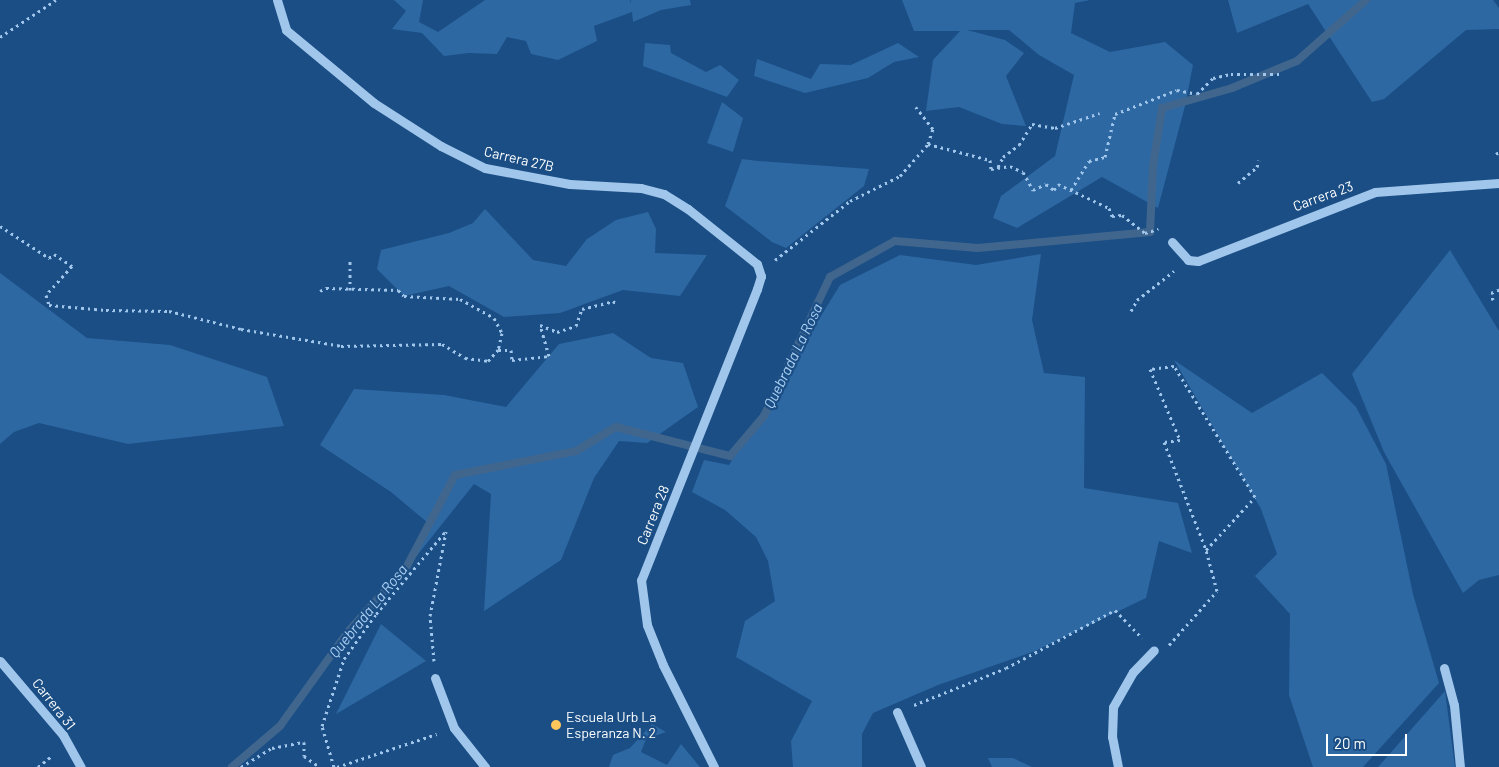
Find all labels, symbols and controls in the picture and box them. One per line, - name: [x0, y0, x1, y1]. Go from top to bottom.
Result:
- street label: Carrera 27B: [482, 143, 556, 175]
- street label: Carrera 23: [1291, 177, 1355, 215]
- water label: Quebrada La Rosa: [760, 301, 826, 411]
- street label: Carrera 28: [633, 483, 673, 547]
- water label: Quebrada La Rosa: [325, 561, 411, 661]
- street label: Carrera 31: [29, 675, 79, 733]
- place label: Escuela Urb La Esperanza N. 2: [566, 709, 656, 742]
- marker: Escuela Urb La Esperanza N. 2: [550, 719, 562, 731]
- scale bar: [1329, 724, 1410, 756]
- text: 20 m: [1334, 734, 1366, 752]

